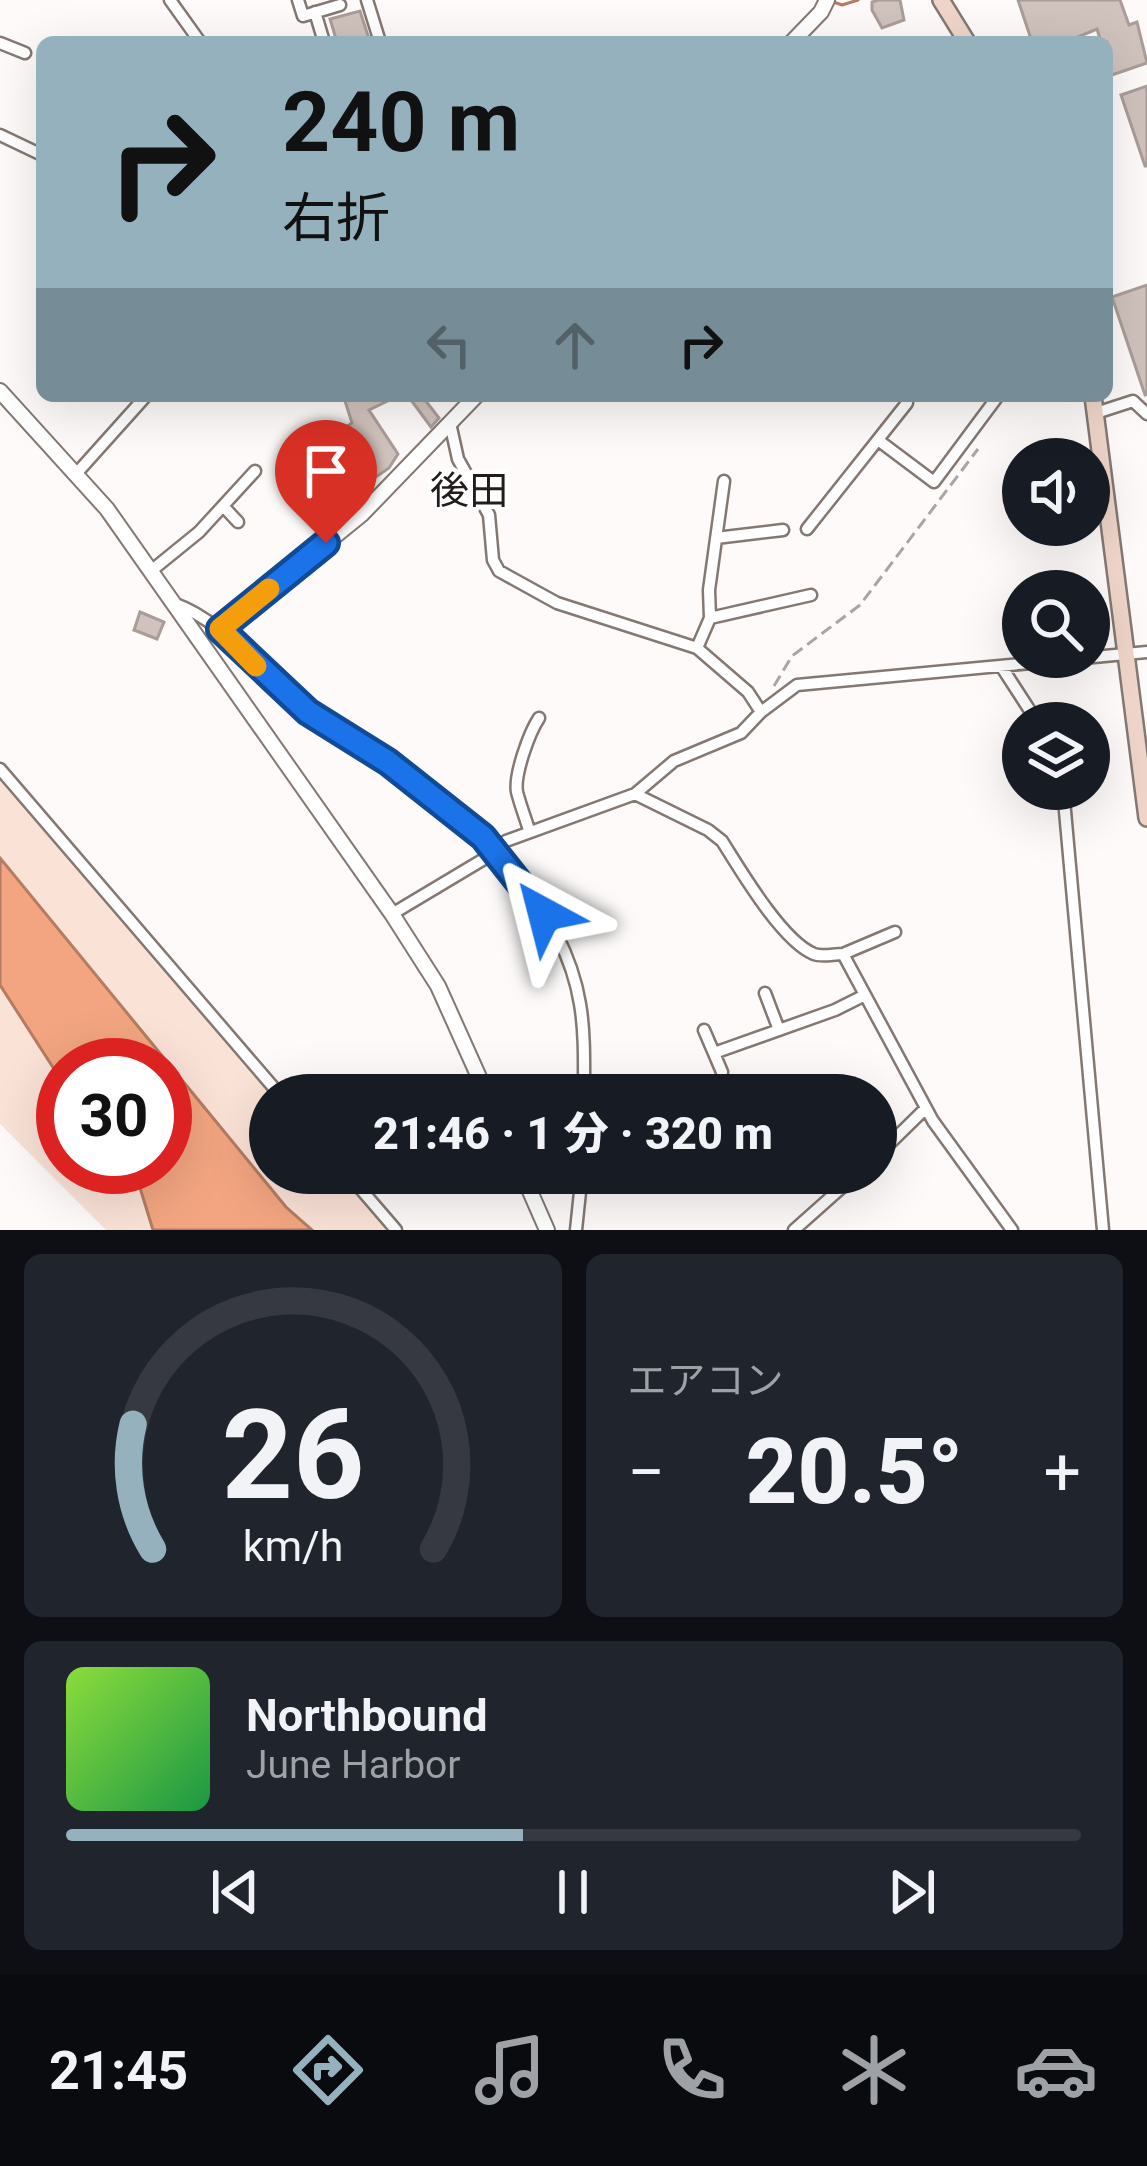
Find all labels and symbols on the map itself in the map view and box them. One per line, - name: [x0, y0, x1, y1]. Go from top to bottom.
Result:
- pin: [275, 420, 377, 543]
- district label: 後田: [430, 468, 508, 514]
- position arrow: [481, 851, 607, 977]
- speed limit sign: 30: [36, 1038, 192, 1194]

